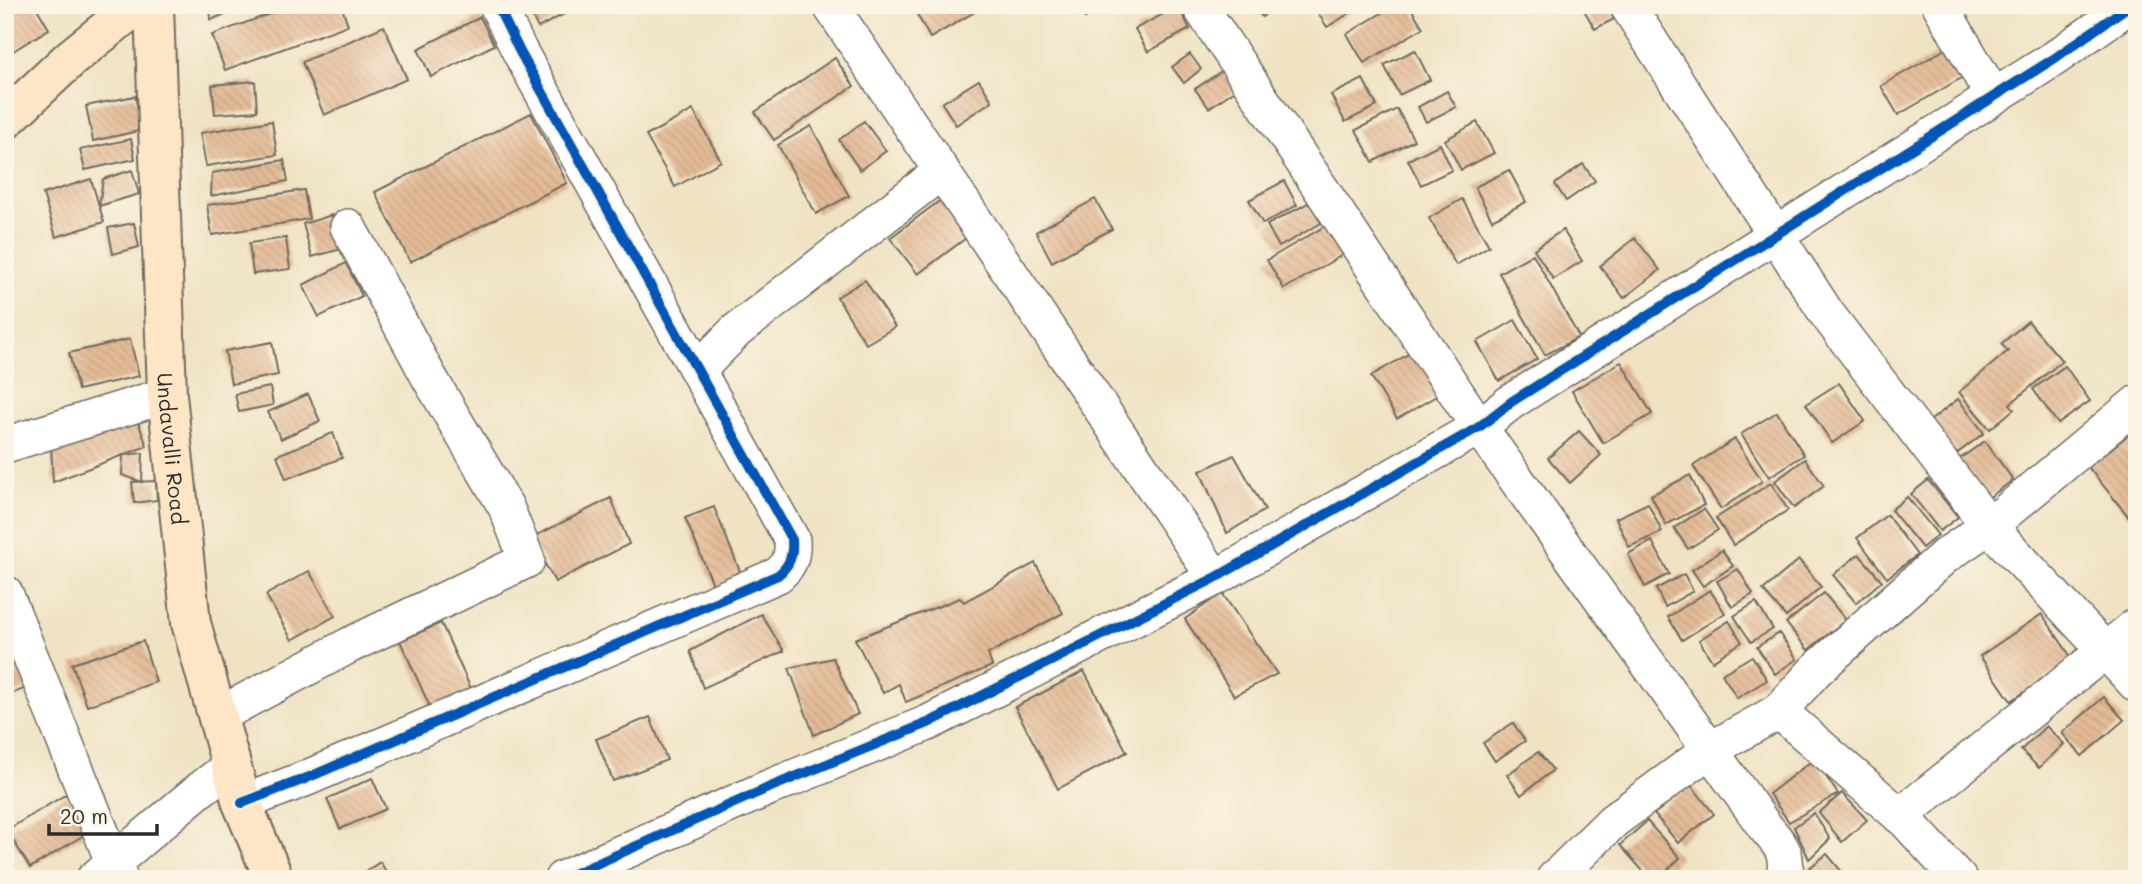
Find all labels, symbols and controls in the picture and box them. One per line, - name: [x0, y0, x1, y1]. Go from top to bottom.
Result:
- street label: Undavalli Road: [153, 372, 194, 526]
- scale bar: [49, 793, 158, 837]
- text: 20 m: [60, 802, 108, 829]

